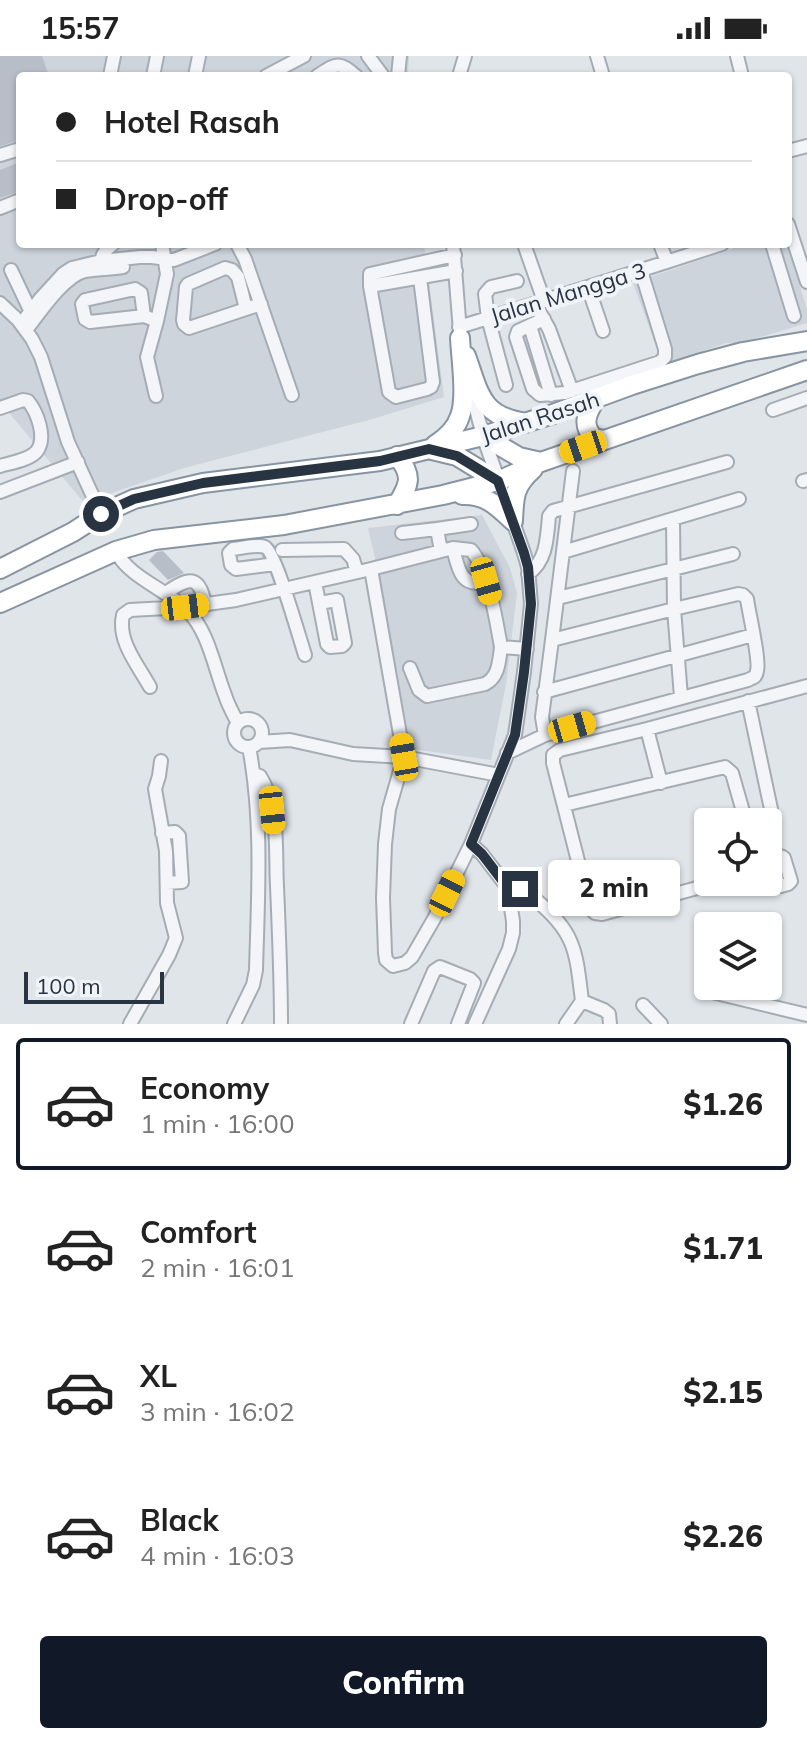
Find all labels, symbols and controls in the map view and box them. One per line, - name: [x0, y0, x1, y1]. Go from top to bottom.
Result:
- text: 15:57: [40, 9, 119, 47]
- text: Hotel Rasah: [104, 103, 280, 141]
- text: Drop-off: [104, 180, 228, 218]
- street label: Jalan Mangga 3: [487, 256, 649, 330]
- street label: Jalan Rasah: [477, 385, 603, 449]
- car: [556, 428, 610, 466]
- route start: [83, 496, 119, 532]
- car: [468, 555, 504, 607]
- car: [160, 592, 210, 622]
- car: [546, 709, 598, 745]
- car: [388, 731, 420, 783]
- car: [258, 785, 286, 835]
- map controls: [694, 808, 782, 1000]
- button: locate: [694, 808, 782, 896]
- callout: 2 min: [548, 861, 680, 917]
- car: [426, 866, 468, 920]
- route end: [502, 871, 538, 907]
- text: 2 min: [579, 871, 649, 904]
- button: layers: [694, 912, 782, 1000]
- scale bar: [24, 968, 164, 1004]
- text: 100 m: [36, 972, 101, 1000]
- icon: car: [44, 1068, 116, 1140]
- text: Economy: [140, 1069, 269, 1107]
- text: $1.26: [683, 1085, 763, 1123]
- text: 1 min · 16:00: [140, 1107, 295, 1140]
- icon: car: [44, 1212, 116, 1284]
- text: Comfort: [140, 1213, 257, 1251]
- text: $1.71: [683, 1229, 763, 1267]
- text: 2 min · 16:01: [140, 1251, 295, 1284]
- icon: car: [44, 1356, 116, 1428]
- text: XL: [140, 1357, 177, 1395]
- text: $2.15: [683, 1373, 763, 1411]
- text: 3 min · 16:02: [140, 1395, 295, 1428]
- icon: car: [44, 1500, 116, 1572]
- text: Black: [140, 1501, 219, 1539]
- text: $2.26: [683, 1517, 763, 1555]
- text: 4 min · 16:03: [140, 1539, 295, 1572]
- button: Confirm: [40, 1636, 767, 1728]

